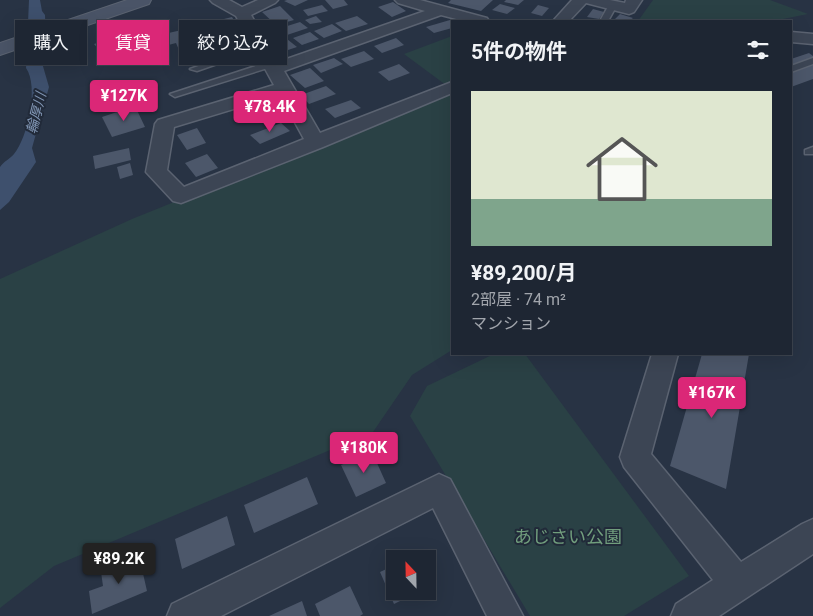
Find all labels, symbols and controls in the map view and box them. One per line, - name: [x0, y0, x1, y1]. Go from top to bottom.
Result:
- chip: 購入: [15, 20, 87, 65]
- chip: 賃貸: [97, 20, 169, 65]
- chip: 絞り込み: [179, 20, 287, 65]
- icon: filters: [744, 36, 772, 64]
- text: 5件の物件: [471, 40, 567, 64]
- pin: ¥127K: [89, 80, 159, 122]
- text: ¥127K: [101, 86, 147, 105]
- water label: 輪厚川: [23, 89, 49, 135]
- pin: ¥78.4K: [229, 90, 311, 133]
- text: ¥78.4K: [245, 97, 295, 116]
- icon: home: [577, 124, 667, 214]
- text: ¥89,200/月: [471, 261, 576, 285]
- text: 2部屋 · 74 m²: [471, 290, 566, 309]
- text: マンション: [471, 314, 551, 333]
- pin: ¥167K: [677, 376, 747, 419]
- text: ¥167K: [689, 383, 735, 402]
- pin: ¥180K: [329, 432, 399, 474]
- text: ¥180K: [341, 438, 387, 457]
- park label: あじさい公園: [514, 526, 622, 547]
- pin: ¥89.2K: [78, 542, 160, 585]
- text: ¥89.2K: [94, 549, 144, 568]
- north arrow: [386, 550, 436, 600]
- map controls: [386, 550, 436, 600]

